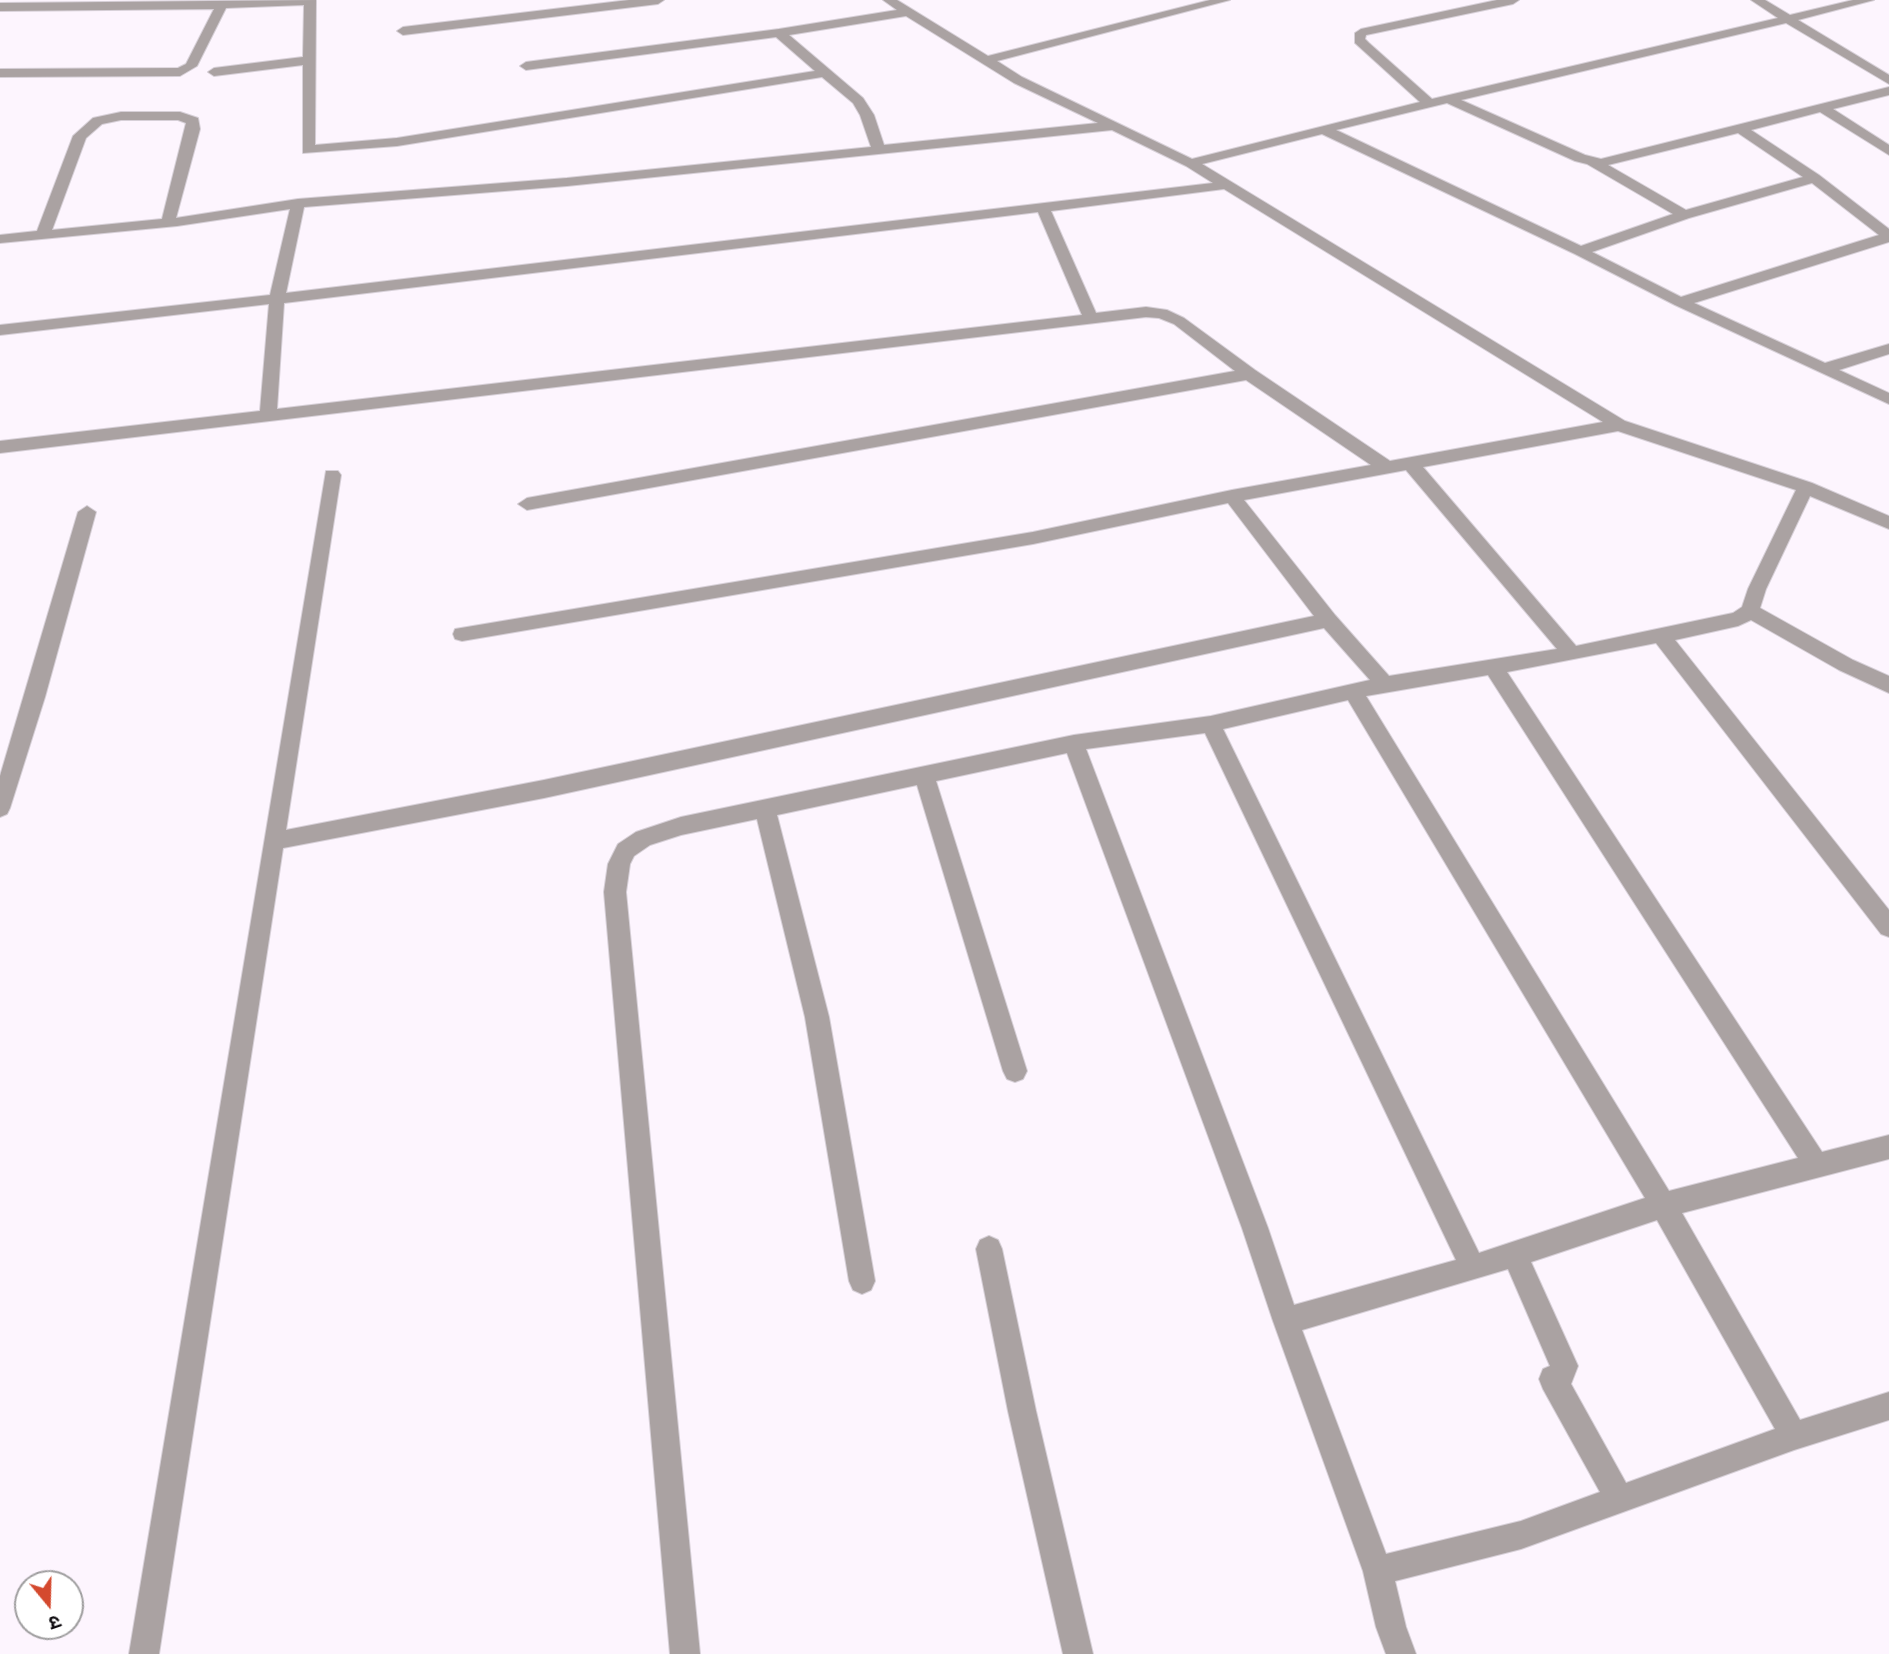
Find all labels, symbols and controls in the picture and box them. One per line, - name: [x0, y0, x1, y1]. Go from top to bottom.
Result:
- north arrow: [14, 1570, 84, 1640]
- text: उ: [46, 1610, 64, 1636]

